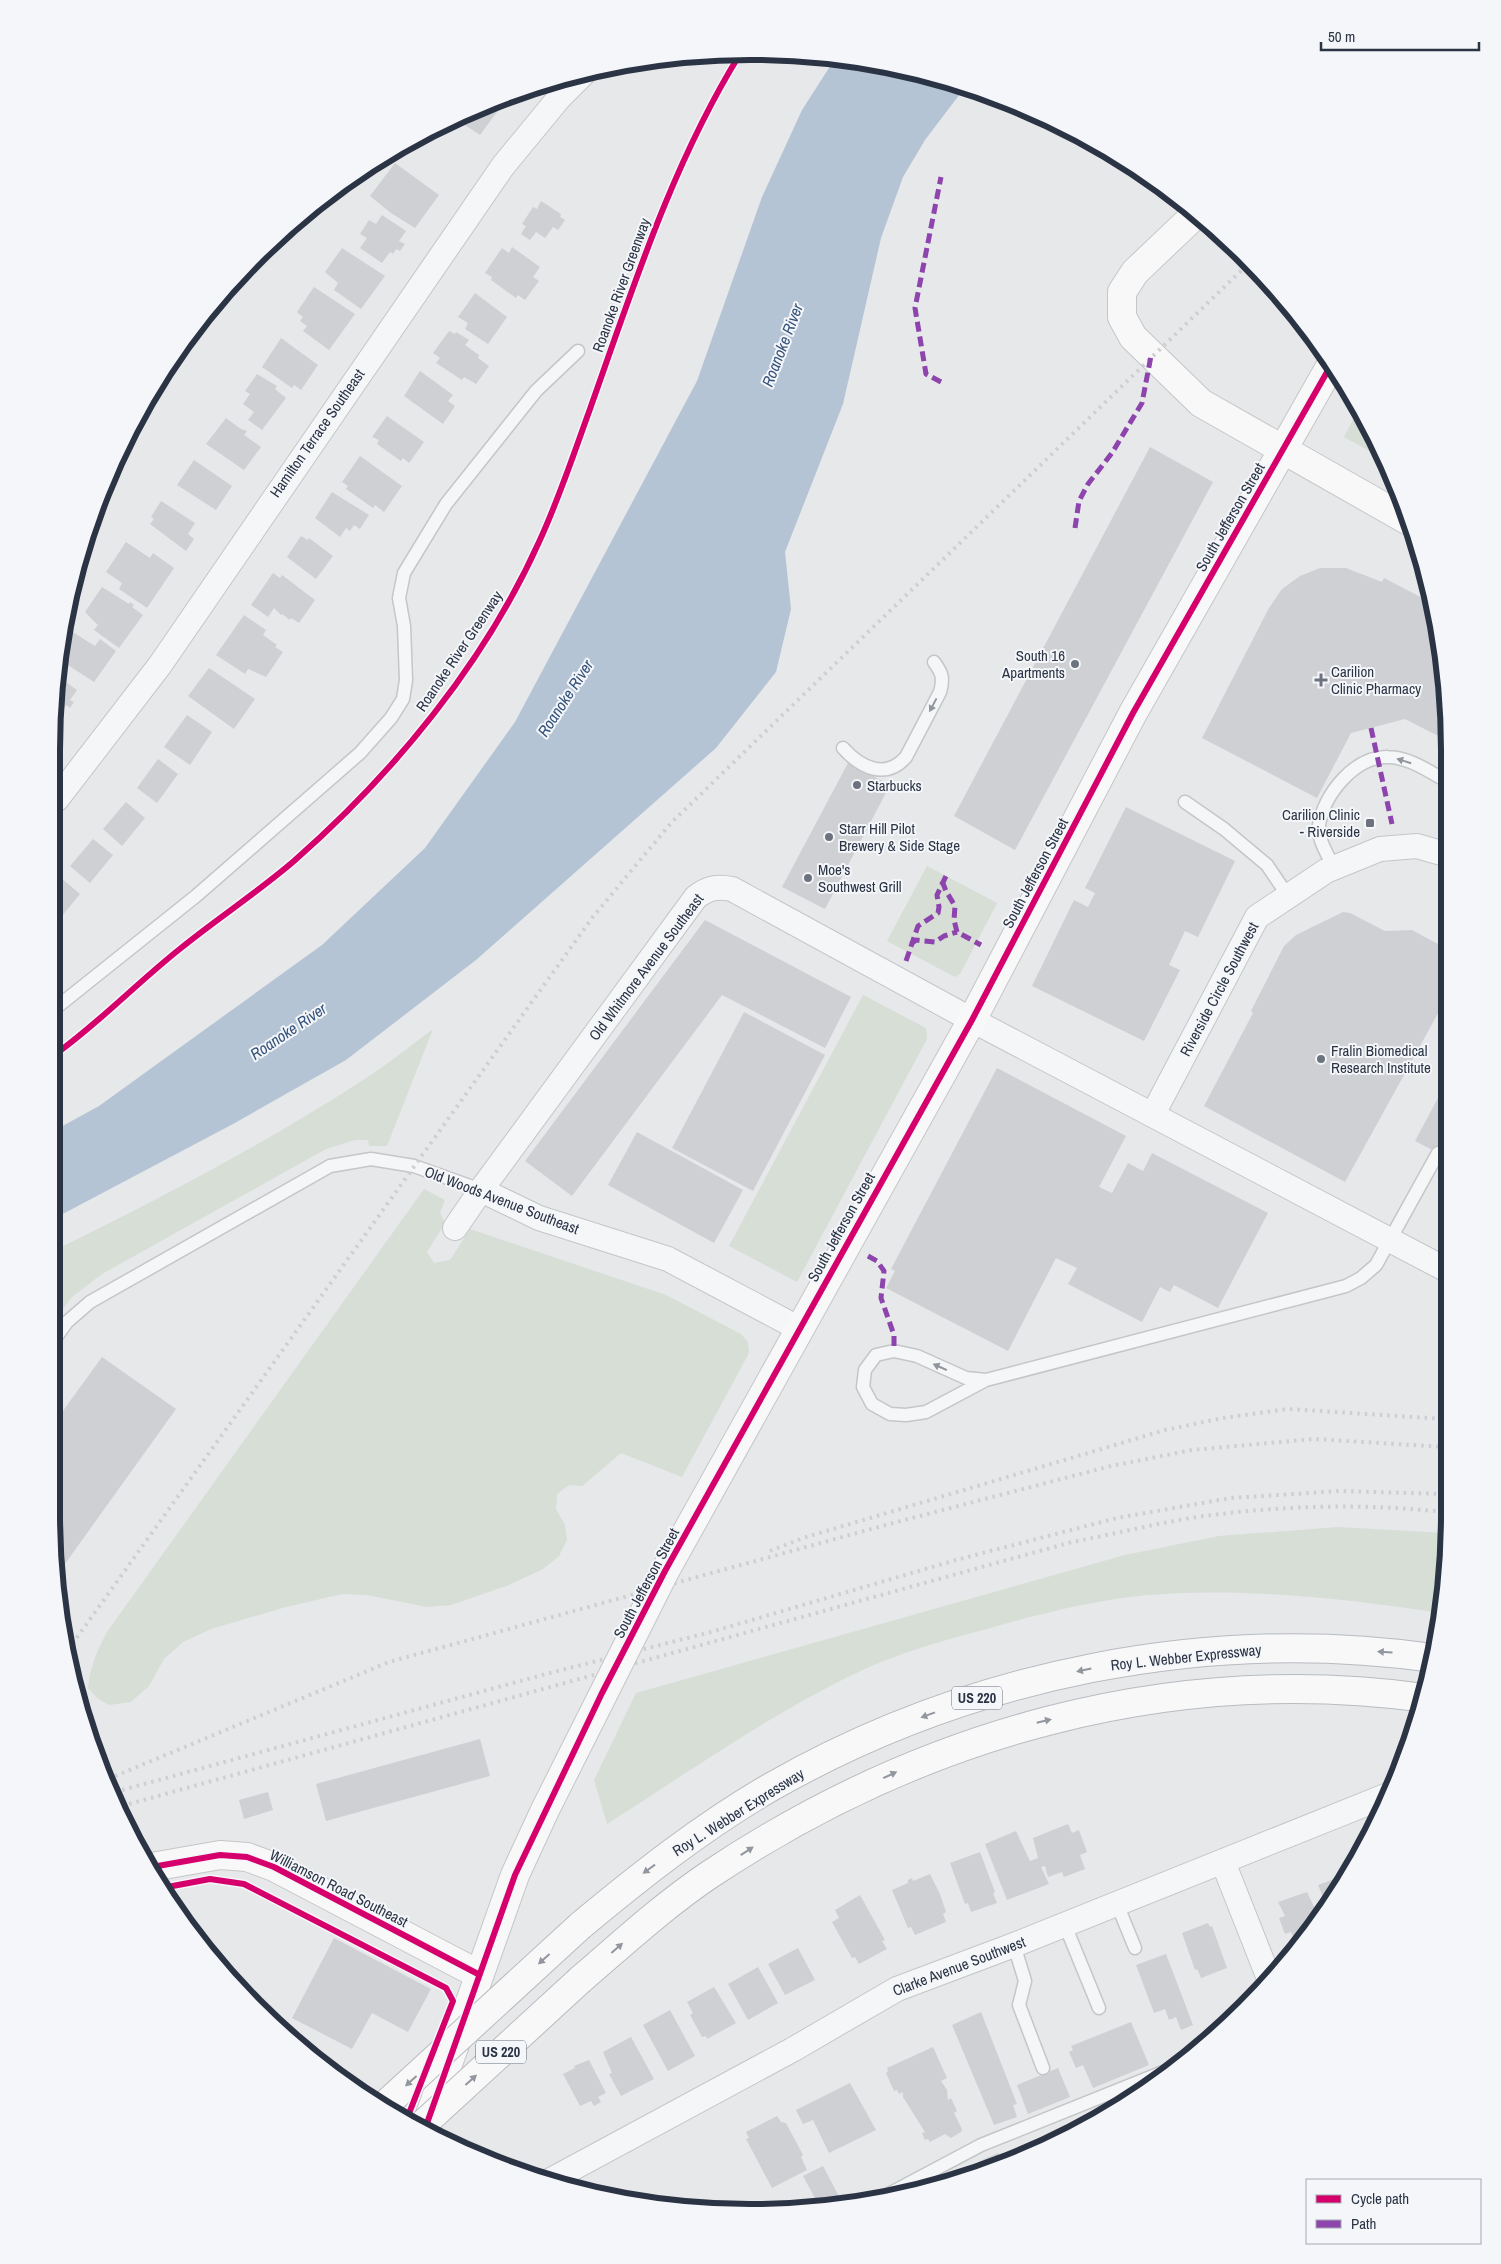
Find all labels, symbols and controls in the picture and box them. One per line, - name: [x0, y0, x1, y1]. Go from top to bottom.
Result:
- scale bar: [1321, 20, 1478, 52]
- text: 50 m: [1328, 26, 1355, 47]
- street label: Roanoke River Greenway: [587, 214, 655, 355]
- water label: Roanoke River: [756, 300, 808, 390]
- street label: Hamilton Terrace Southeast: [265, 364, 370, 501]
- street label: South Jefferson Street: [1190, 458, 1270, 575]
- street label: Roanoke River Greenway: [411, 586, 508, 716]
- place label: South 16 Apartments: [1001, 645, 1065, 683]
- water label: Roanoke River: [532, 655, 598, 741]
- marker: South 16 Apartments: [1069, 658, 1081, 670]
- place label: Carilion Clinic Pharmacy: [1331, 661, 1422, 699]
- marker: Carilion Clinic Pharmacy: [1315, 674, 1327, 686]
- one-way arrow: [929, 698, 937, 713]
- one-way arrow: [1396, 757, 1411, 765]
- place label: Starbucks: [867, 775, 922, 796]
- marker: Starbucks: [851, 779, 863, 791]
- place label: Carilion Clinic - Riverside: [1282, 804, 1360, 842]
- street label: South Jefferson Street: [997, 814, 1073, 932]
- marker: Carilion Clinic - Riverside: [1364, 817, 1376, 829]
- place label: Starr Hill Pilot Brewery & Side Stage: [839, 818, 960, 856]
- marker: Starr Hill Pilot Brewery & Side Stage: [823, 831, 835, 843]
- place label: Moe's Southwest Grill: [818, 859, 901, 897]
- marker: Moe's Southwest Grill: [802, 872, 814, 884]
- street label: Old Whitmore Avenue Southeast: [584, 889, 709, 1045]
- street label: Riverside Circle Southwest: [1175, 918, 1264, 1060]
- water label: Roanoke River: [246, 997, 331, 1065]
- place label: Fralin Biomedical Research Institute: [1331, 1040, 1431, 1078]
- marker: Fralin Biomedical Research Institute: [1315, 1053, 1327, 1065]
- street label: Old Woods Avenue Southeast: [422, 1161, 583, 1239]
- street label: South Jefferson Street: [802, 1168, 880, 1286]
- one-way arrow: [933, 1363, 947, 1371]
- street label: South Jefferson Street: [608, 1524, 684, 1642]
- street label: Roy L. Webber Expressway: [1110, 1639, 1263, 1675]
- one-way arrow: [1377, 1648, 1393, 1656]
- one-way arrow: [1076, 1666, 1092, 1674]
- road number: US 220: [952, 1686, 1002, 1710]
- one-way arrow: [920, 1711, 935, 1719]
- one-way arrow: [1036, 1717, 1051, 1725]
- street label: Roy L. Webber Expressway: [668, 1762, 809, 1861]
- one-way arrow: [883, 1770, 897, 1778]
- street label: Williamson Road Southeast: [266, 1844, 412, 1932]
- one-way arrow: [740, 1846, 754, 1856]
- one-way arrow: [643, 1864, 656, 1874]
- street label: Clarke Avenue Southwest: [890, 1931, 1029, 2001]
- one-way arrow: [611, 1943, 624, 1954]
- one-way arrow: [538, 1953, 550, 1965]
- road number: US 220: [476, 2040, 526, 2064]
- one-way arrow: [465, 2074, 477, 2086]
- one-way arrow: [405, 2075, 417, 2087]
- legend: [1306, 2179, 1481, 2244]
- text: Cycle path: [1351, 2188, 1409, 2209]
- text: Path: [1351, 2213, 1376, 2234]

